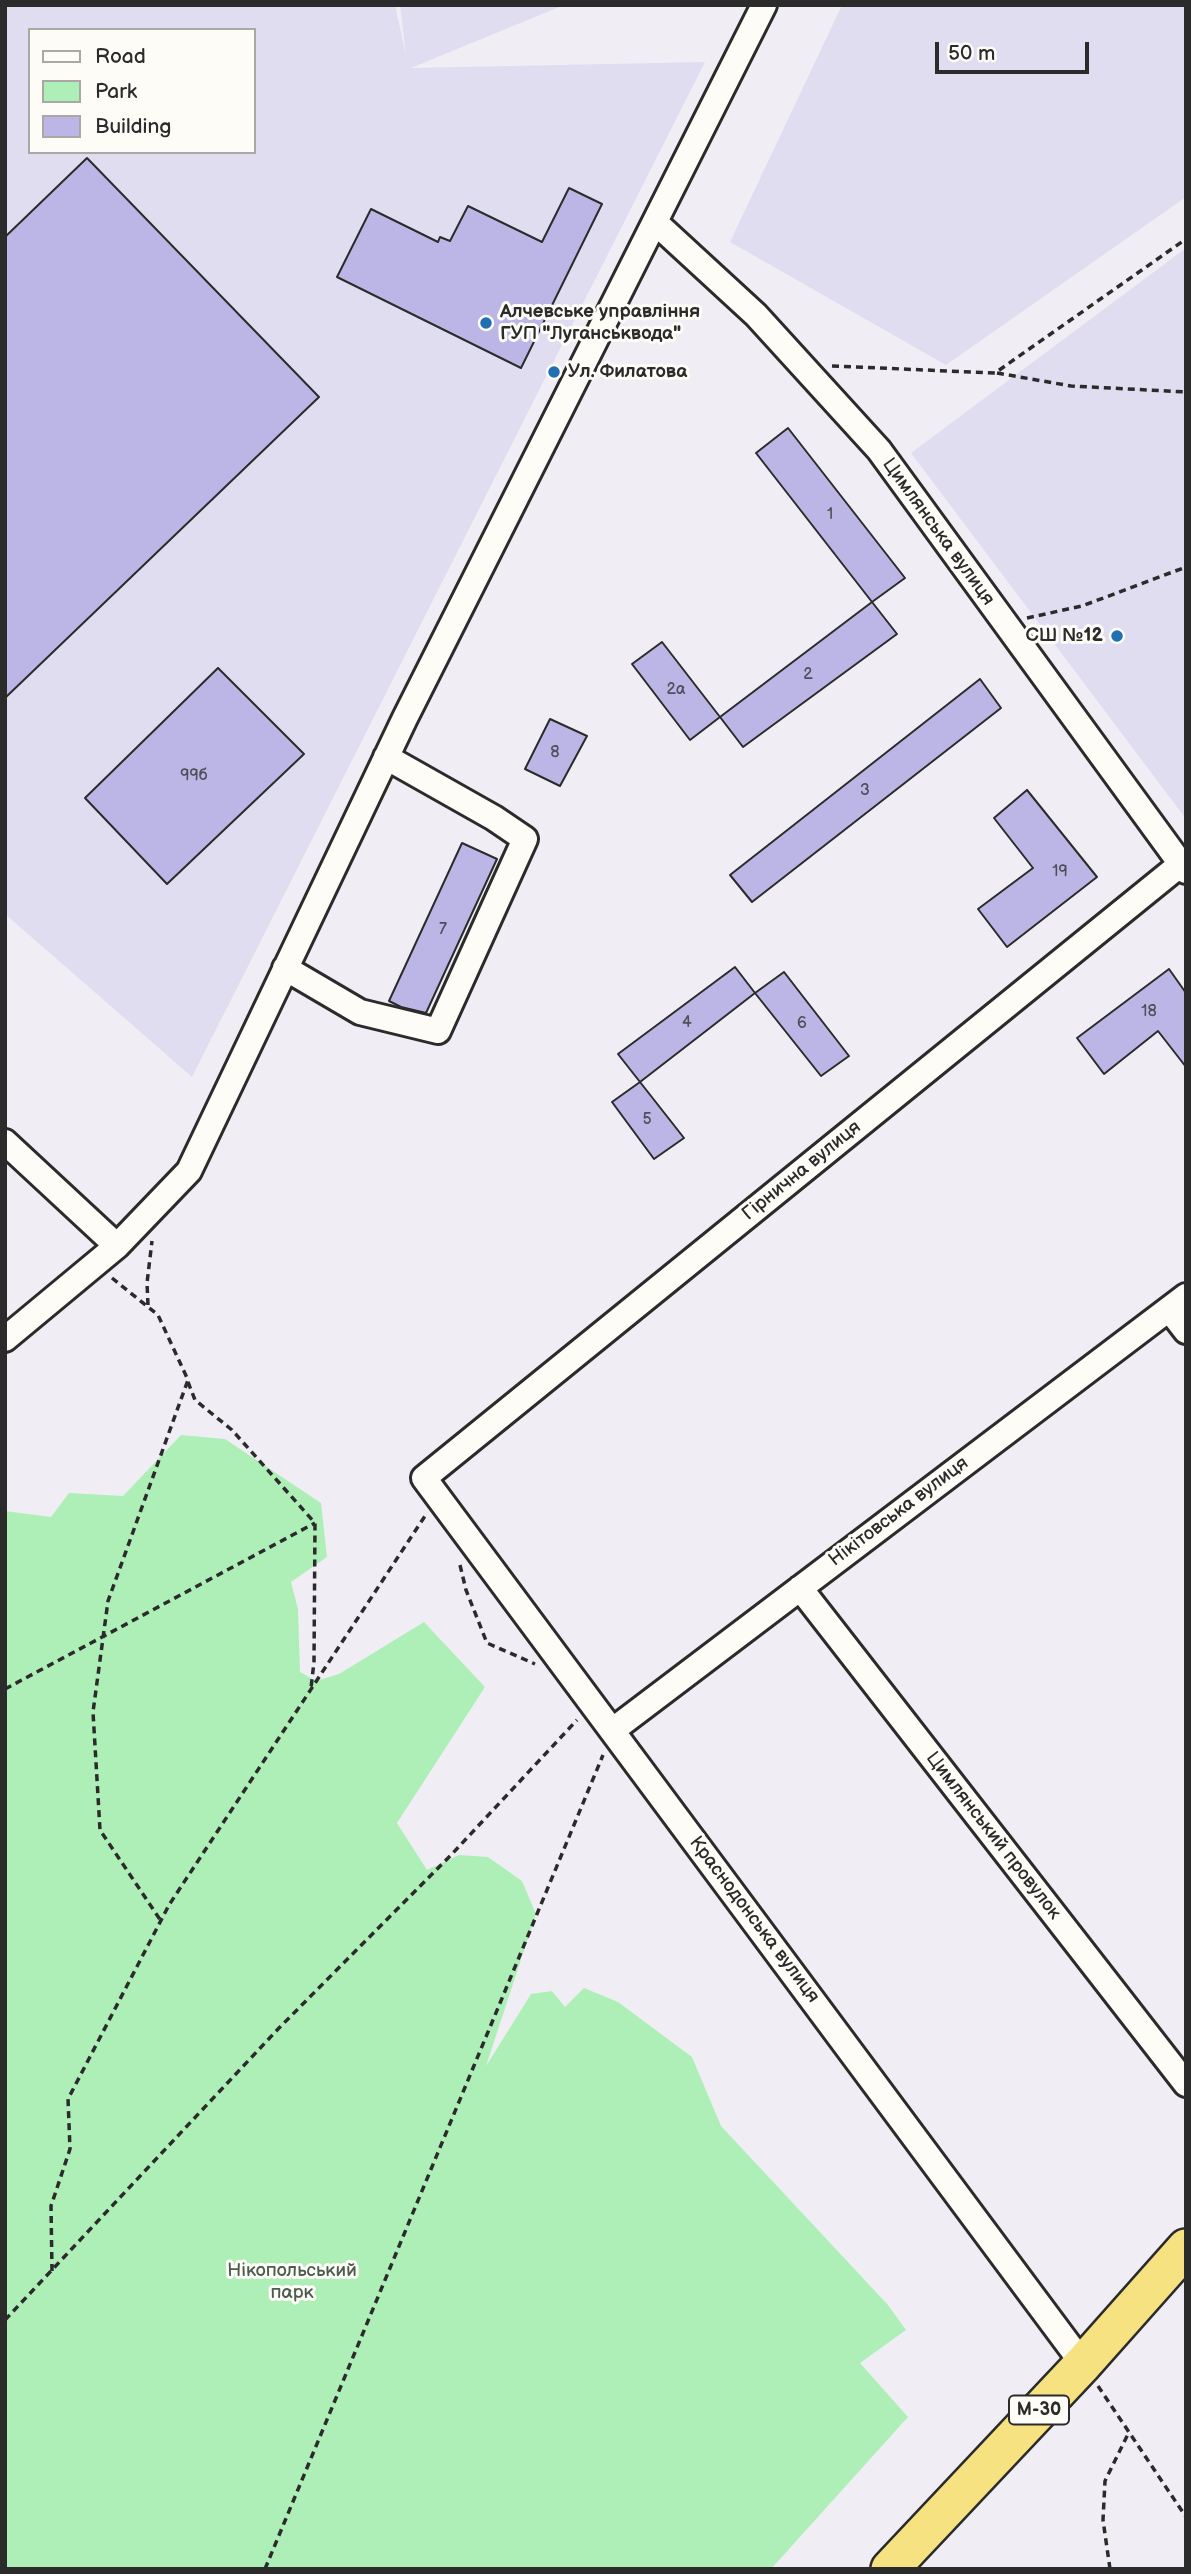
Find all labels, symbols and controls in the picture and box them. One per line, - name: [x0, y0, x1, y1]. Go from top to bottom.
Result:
- legend: [28, 28, 256, 154]
- scale bar: [939, 28, 1093, 72]
- text: 50 m: [948, 41, 995, 66]
- text: Road: [95, 44, 146, 69]
- text: Park: [95, 79, 137, 104]
- text: Building: [95, 114, 171, 139]
- place label: Алчевське управління ГУП "Луганськвода": [500, 301, 700, 345]
- marker: Алчевське управління ГУП "Луганськвода": [478, 315, 494, 331]
- place label: Ул. Филатова: [568, 361, 687, 383]
- marker: Ул. Филатова: [546, 364, 562, 380]
- street label: Цимлянська вулиця: [877, 454, 999, 610]
- house number: 1: [827, 505, 833, 525]
- place label: СШ №12: [1025, 625, 1103, 647]
- marker: СШ №12: [1109, 628, 1125, 644]
- house number: 2: [803, 665, 813, 685]
- house number: 2а: [667, 680, 685, 700]
- house number: 8: [550, 743, 560, 763]
- house number: 99б: [180, 766, 208, 786]
- house number: 3: [860, 781, 870, 801]
- house number: 19: [1052, 862, 1068, 882]
- house number: 7: [439, 920, 447, 940]
- house number: 18: [1141, 1002, 1157, 1022]
- house number: 4: [682, 1013, 692, 1033]
- house number: 6: [797, 1014, 807, 1034]
- house number: 5: [642, 1110, 652, 1130]
- street label: Гірнична вулиця: [738, 1116, 866, 1226]
- street label: Нікітовська вулиця: [825, 1452, 973, 1572]
- street label: Цимлянський провулок: [920, 1748, 1066, 1924]
- street label: Краснодонська вулиця: [684, 1832, 824, 2008]
- park label: Нікопольський парк: [227, 2260, 357, 2304]
- road number: М-30: [1009, 2396, 1069, 2424]

